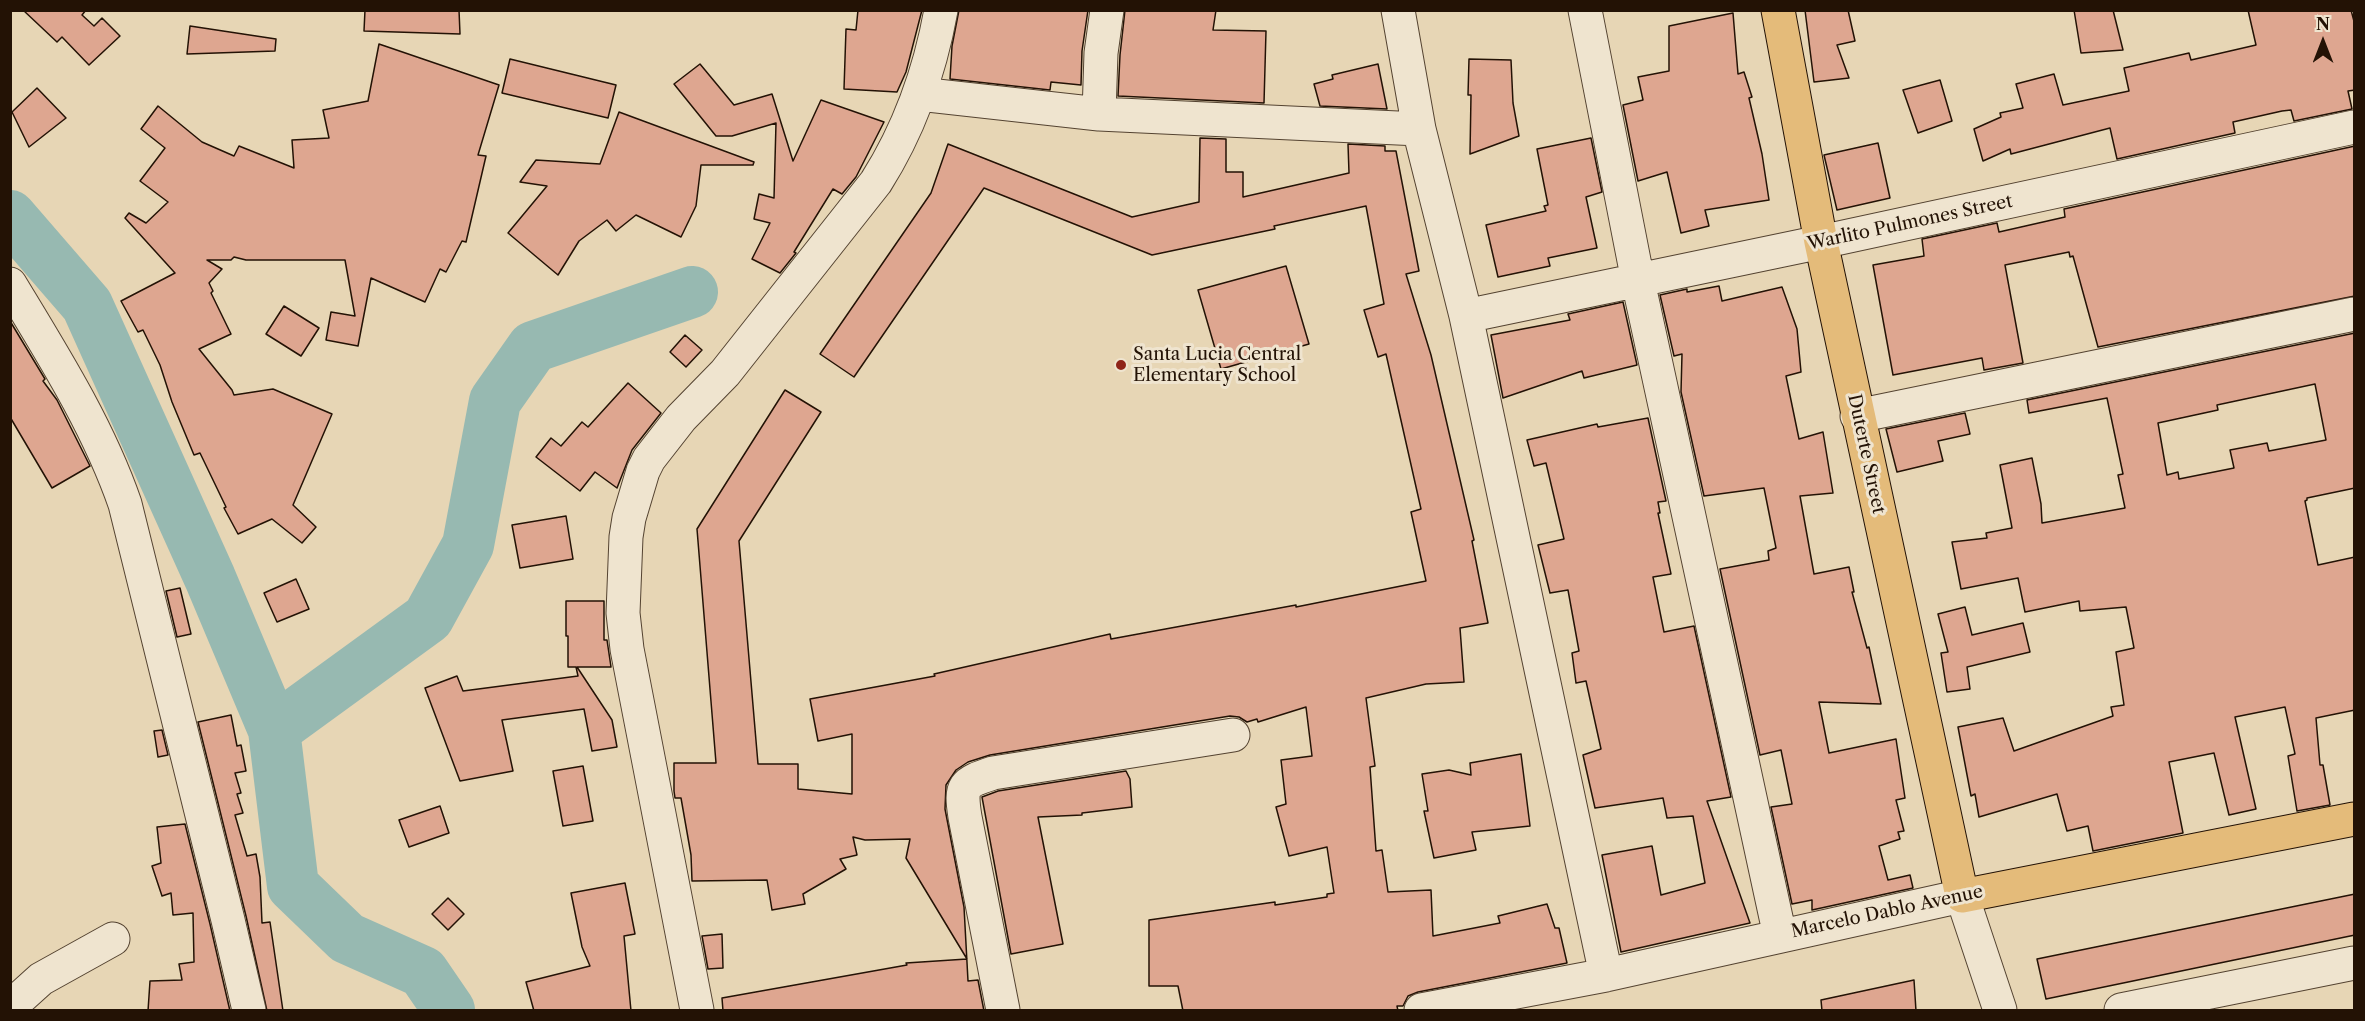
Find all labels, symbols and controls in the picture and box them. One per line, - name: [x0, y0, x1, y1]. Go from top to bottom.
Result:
- north arrow: [2293, 12, 2353, 72]
- text: N: [2316, 14, 2330, 34]
- street label: Warlito Pulmones Street: [1805, 191, 2015, 255]
- place label: Santa Lucia Central Elementary School: [1133, 344, 1301, 386]
- marker: Santa Lucia Central Elementary School: [1114, 358, 1128, 372]
- street label: Duterte Street: [1843, 392, 1889, 516]
- street label: Marcelo Dablo Avenue: [1789, 881, 1985, 943]

